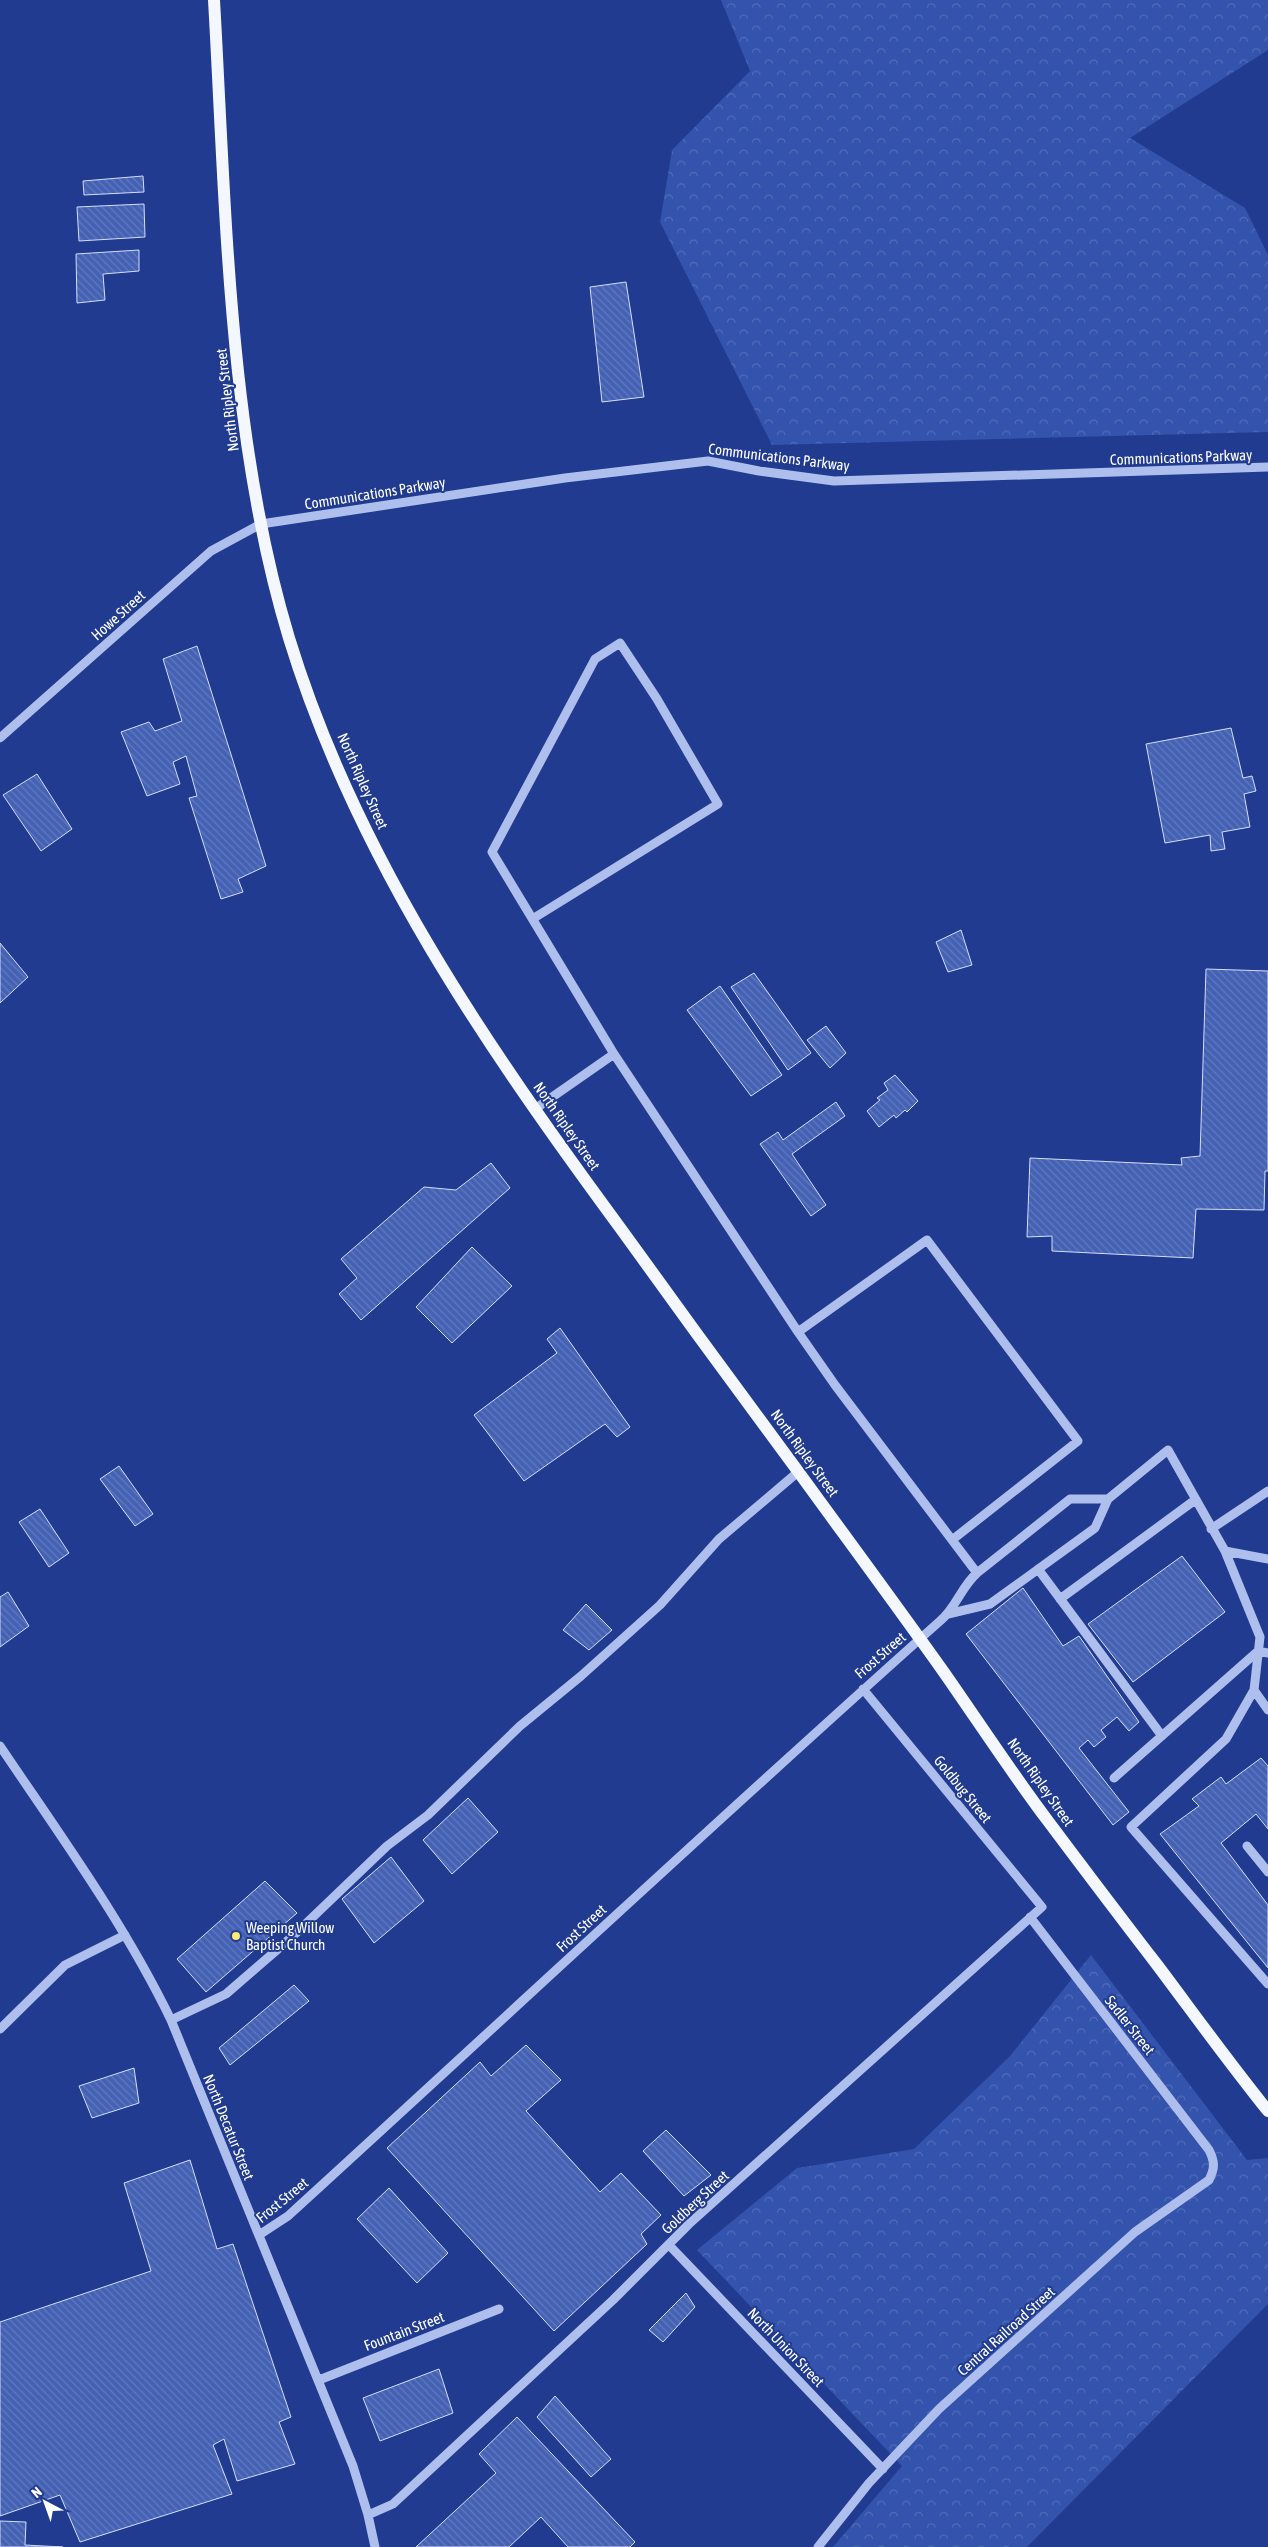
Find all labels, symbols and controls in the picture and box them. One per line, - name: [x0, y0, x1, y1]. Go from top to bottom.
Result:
- street label: North Ripley Street: [212, 348, 242, 452]
- street label: Communications Parkway: [707, 440, 851, 474]
- street label: Communications Parkway: [1110, 446, 1252, 468]
- street label: Communications Parkway: [303, 473, 447, 513]
- street label: Howe Street: [88, 587, 148, 643]
- street label: North Ripley Street: [334, 730, 392, 832]
- street label: North Ripley Street: [530, 1079, 604, 1173]
- street label: North Ripley Street: [768, 1406, 842, 1500]
- street label: Frost Street: [851, 1628, 909, 1682]
- street label: North Ripley Street: [1004, 1735, 1078, 1829]
- street label: Goldbug Street: [931, 1752, 995, 1826]
- street label: Frost Street: [553, 1901, 609, 1955]
- place label: Weeping Willow Baptist Church: [246, 1919, 334, 1953]
- marker: Weeping Willow Baptist Church: [230, 1930, 242, 1942]
- street label: Sadler Street: [1102, 1992, 1158, 2058]
- street label: North Decatur Street: [200, 2072, 258, 2182]
- street label: Goldberg Street: [658, 2167, 732, 2237]
- street label: Frost Street: [253, 2174, 311, 2226]
- street label: Central Railroad Street: [954, 2283, 1058, 2379]
- street label: North Union Street: [744, 2304, 828, 2390]
- street label: Fountain Street: [362, 2308, 446, 2354]
- north arrow: [20, 2477, 70, 2527]
- text: N: [28, 2483, 45, 2501]

